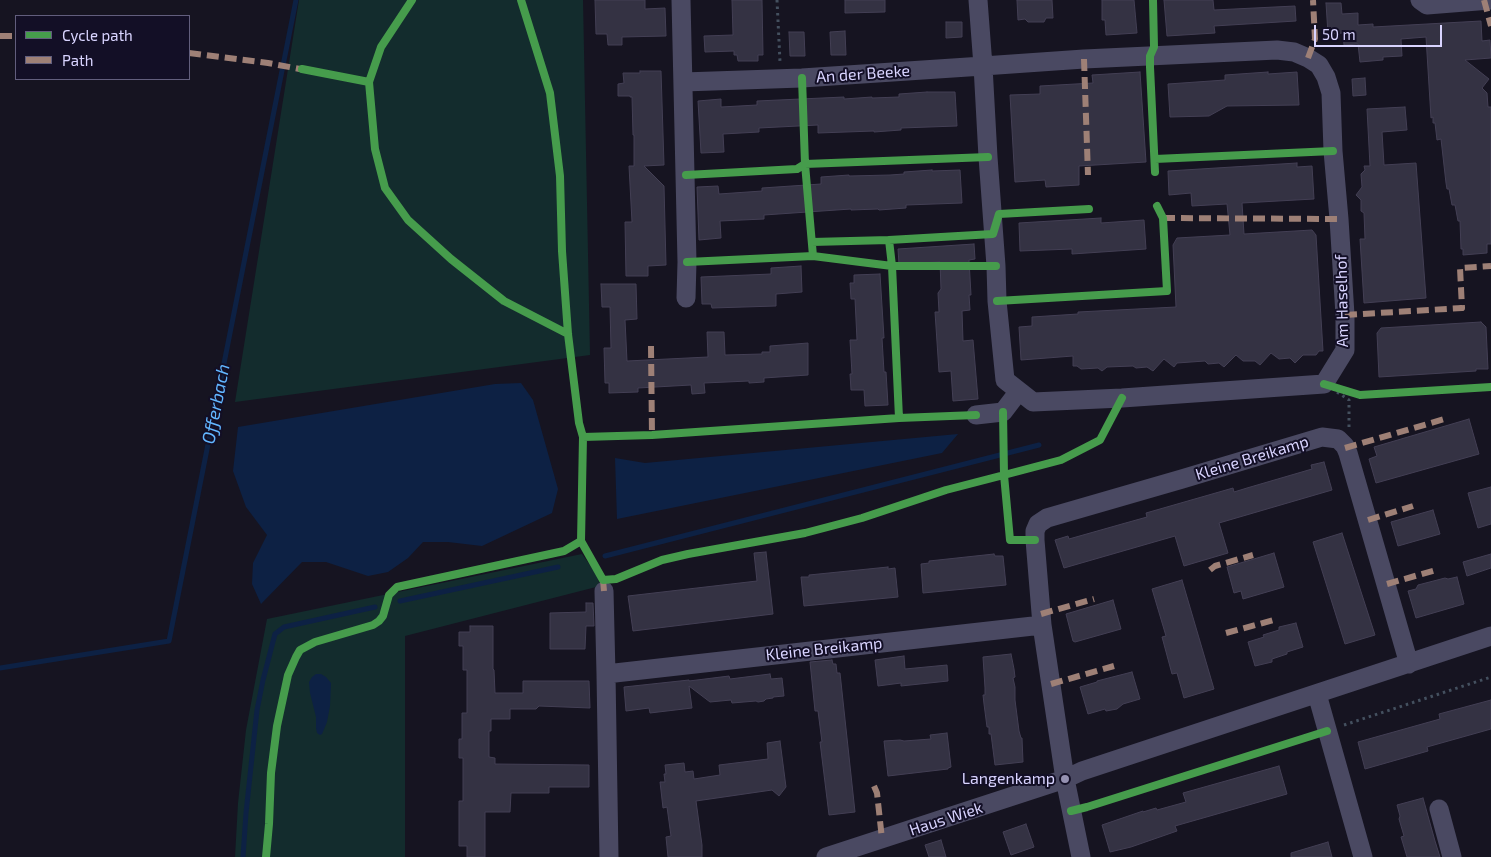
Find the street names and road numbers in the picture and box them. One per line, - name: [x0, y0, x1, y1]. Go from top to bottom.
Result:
- street label: An der Beeke: [815, 61, 911, 87]
- street label: Am Haselhof: [1332, 254, 1352, 348]
- street label: Kleine Breikamp: [1193, 432, 1311, 484]
- street label: Kleine Breikamp: [765, 633, 883, 665]
- street label: Haus Wiek: [907, 798, 985, 840]

